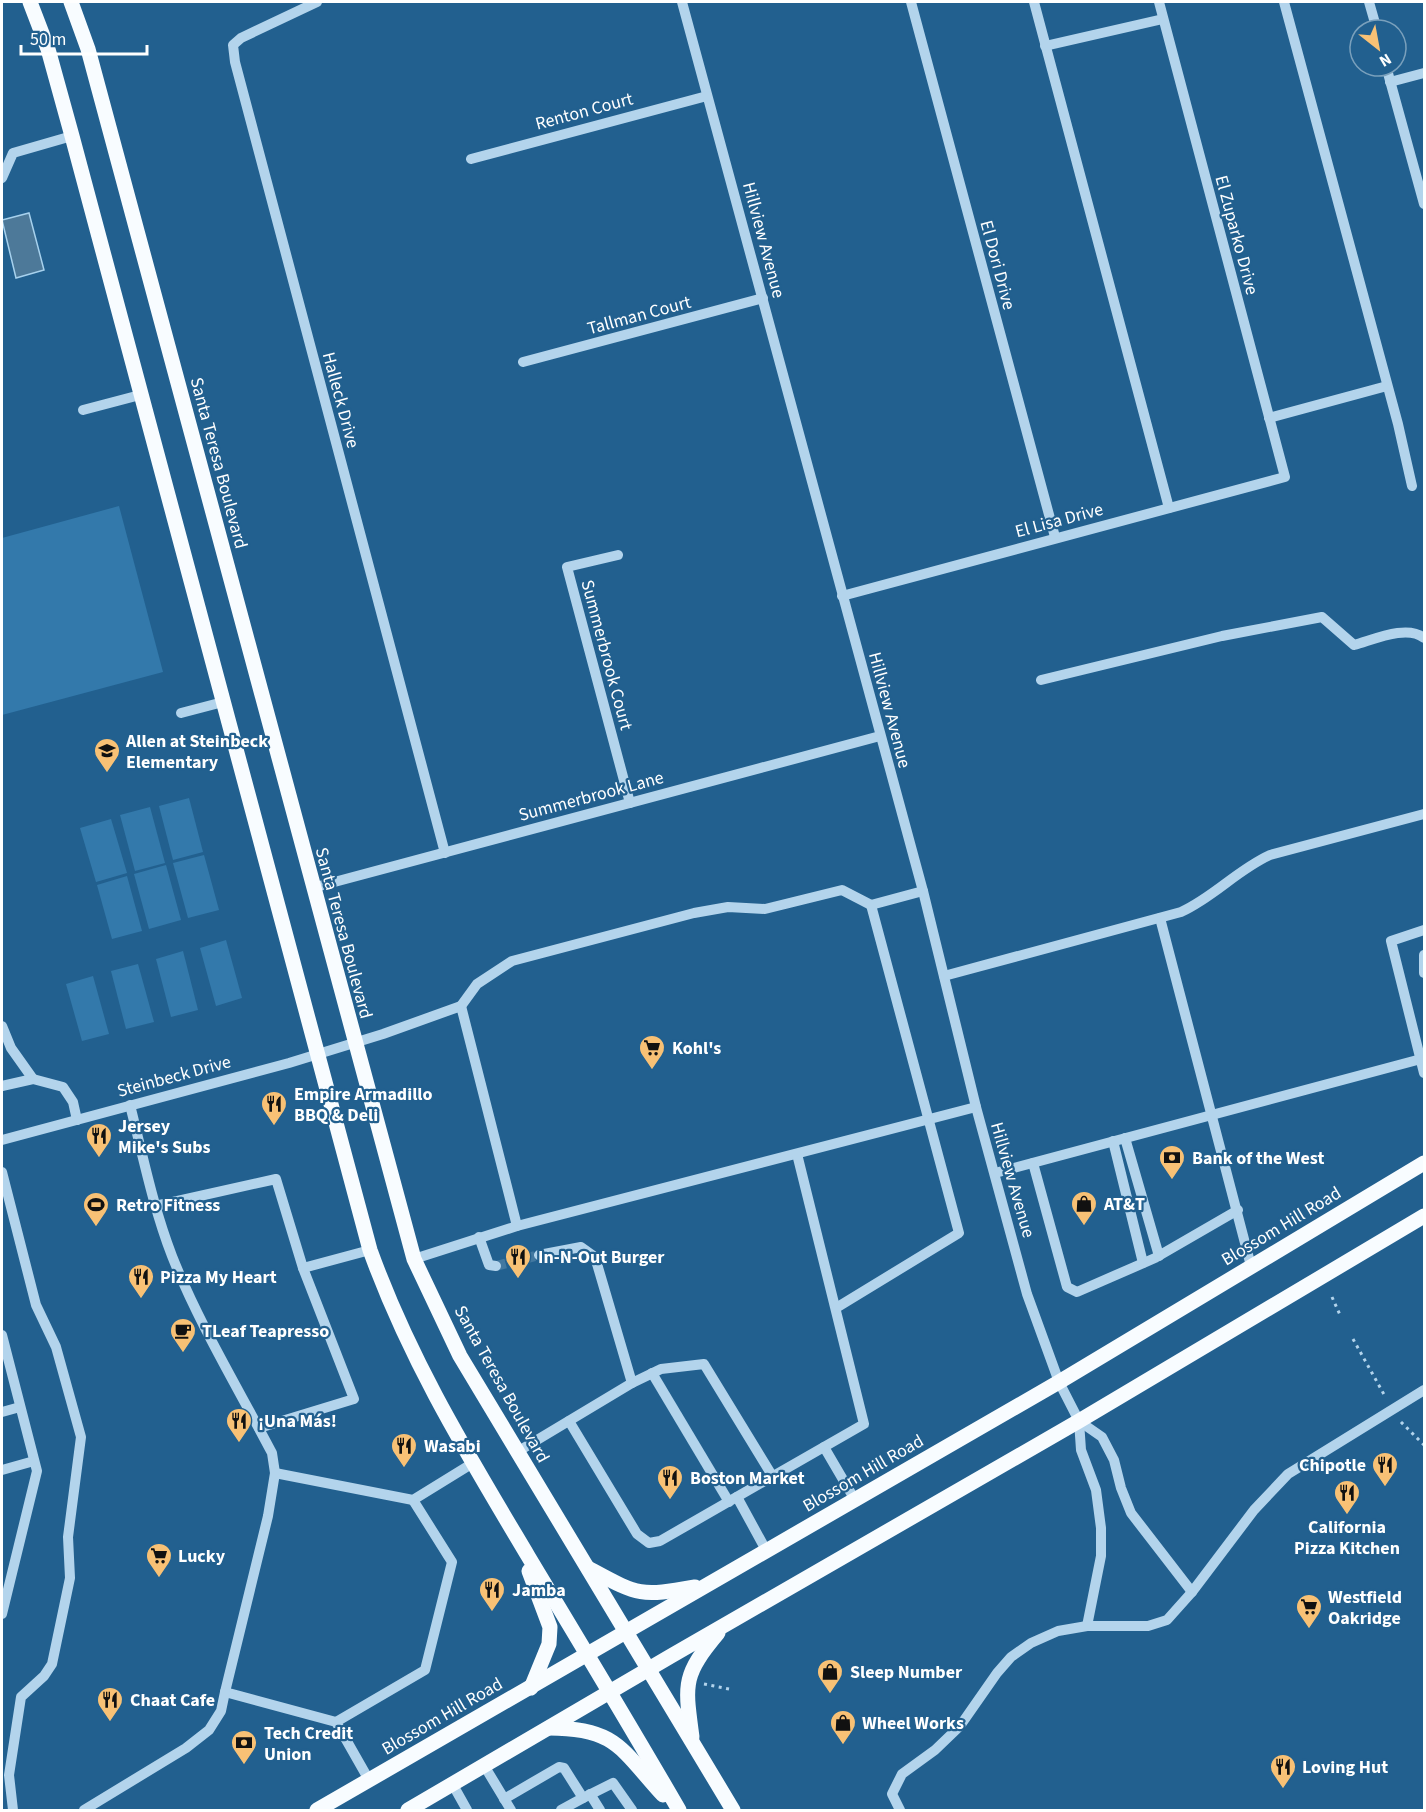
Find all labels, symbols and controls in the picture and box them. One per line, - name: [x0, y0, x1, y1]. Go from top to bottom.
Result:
- scale bar: [21, 18, 147, 56]
- north arrow: [1348, 18, 1408, 78]
- text: 50 m: [30, 27, 66, 52]
- text: N: [1375, 48, 1395, 72]
- street label: Renton Court: [533, 86, 636, 137]
- street label: El Zuparko Drive: [1209, 173, 1264, 298]
- street label: Hillview Avenue: [736, 179, 791, 301]
- street label: El Dori Drive: [974, 218, 1021, 313]
- street label: Tallman Court: [585, 290, 694, 341]
- street label: Halleck Drive: [316, 349, 365, 451]
- street label: Santa Teresa Boulevard: [184, 375, 253, 552]
- street label: El Lisa Drive: [1012, 497, 1106, 544]
- street label: Summerbrook Court: [574, 577, 639, 733]
- street label: Hillview Avenue: [862, 649, 917, 771]
- place label: Allen at Steinbeck Elementary: [125, 729, 268, 775]
- school or university icon: Allen at Steinbeck Elementary: [92, 736, 122, 774]
- street label: Summerbrook Lane: [516, 765, 666, 828]
- street label: Santa Teresa Boulevard: [309, 845, 378, 1022]
- supermarket icon: Kohl's: [637, 1033, 667, 1071]
- place label: Kohl's: [672, 1036, 721, 1061]
- street label: Steinbeck Drive: [114, 1049, 234, 1104]
- place label: Empire Armadillo BBQ & Deli: [294, 1082, 432, 1128]
- restaurant icon: Empire Armadillo BBQ & Deli: [259, 1089, 289, 1127]
- place label: Jersey Mike's Subs: [118, 1114, 210, 1160]
- street label: Hillview Avenue: [984, 1119, 1041, 1241]
- restaurant icon: Jersey Mike's Subs: [84, 1121, 114, 1159]
- bank icon: Bank of the West: [1157, 1143, 1187, 1181]
- place label: Bank of the West: [1192, 1146, 1324, 1171]
- street label: Blossom Hill Road: [1217, 1181, 1346, 1272]
- shop icon: AT&T: [1069, 1189, 1099, 1227]
- sports icon: Retro Fitness: [81, 1190, 111, 1228]
- place label: AT&T: [1103, 1192, 1145, 1217]
- place label: Retro Fitness: [116, 1193, 220, 1218]
- restaurant icon: In-N-Out Burger: [503, 1242, 533, 1280]
- place label: In-N-Out Burger: [538, 1245, 665, 1270]
- restaurant icon: Pizza My Heart: [126, 1262, 156, 1300]
- place label: Pizza My Heart: [160, 1265, 277, 1290]
- street label: Santa Teresa Boulevard: [448, 1301, 555, 1467]
- cafe icon: TLeaf Teapresso: [168, 1316, 198, 1354]
- place label: TLeaf Teapresso: [202, 1319, 329, 1344]
- restaurant icon: ¡Una Más!: [224, 1406, 254, 1444]
- place label: ¡Una Más!: [258, 1409, 337, 1434]
- street label: Blossom Hill Road: [798, 1429, 928, 1518]
- restaurant icon: Wasabi: [389, 1431, 419, 1469]
- place label: Wasabi: [424, 1434, 481, 1459]
- restaurant icon: Chipotle: [1370, 1450, 1400, 1488]
- place label: Chipotle: [1299, 1453, 1366, 1478]
- restaurant icon: Boston Market: [655, 1463, 685, 1501]
- place label: Boston Market: [690, 1466, 805, 1491]
- restaurant icon: California Pizza Kitchen: [1332, 1478, 1362, 1516]
- place label: California Pizza Kitchen: [1294, 1515, 1400, 1561]
- supermarket icon: Lucky: [144, 1541, 174, 1579]
- place label: Lucky: [178, 1544, 226, 1569]
- restaurant icon: Jamba: [477, 1575, 507, 1613]
- place label: Jamba: [512, 1578, 566, 1603]
- place label: Westfield Oakridge: [1328, 1585, 1402, 1631]
- supermarket icon: Westfield Oakridge: [1294, 1592, 1324, 1630]
- shop icon: Sleep Number: [815, 1657, 845, 1695]
- place label: Sleep Number: [850, 1660, 963, 1685]
- street label: Blossom Hill Road: [377, 1672, 507, 1761]
- restaurant icon: Chaat Cafe: [95, 1685, 125, 1723]
- place label: Chaat Cafe: [130, 1688, 215, 1713]
- shop icon: Wheel Works: [828, 1708, 858, 1746]
- place label: Wheel Works: [862, 1711, 964, 1736]
- place label: Tech Credit Union: [264, 1721, 353, 1767]
- bank icon: Tech Credit Union: [229, 1728, 259, 1766]
- restaurant icon: Loving Hut: [1268, 1752, 1298, 1790]
- place label: Loving Hut: [1302, 1755, 1388, 1780]

